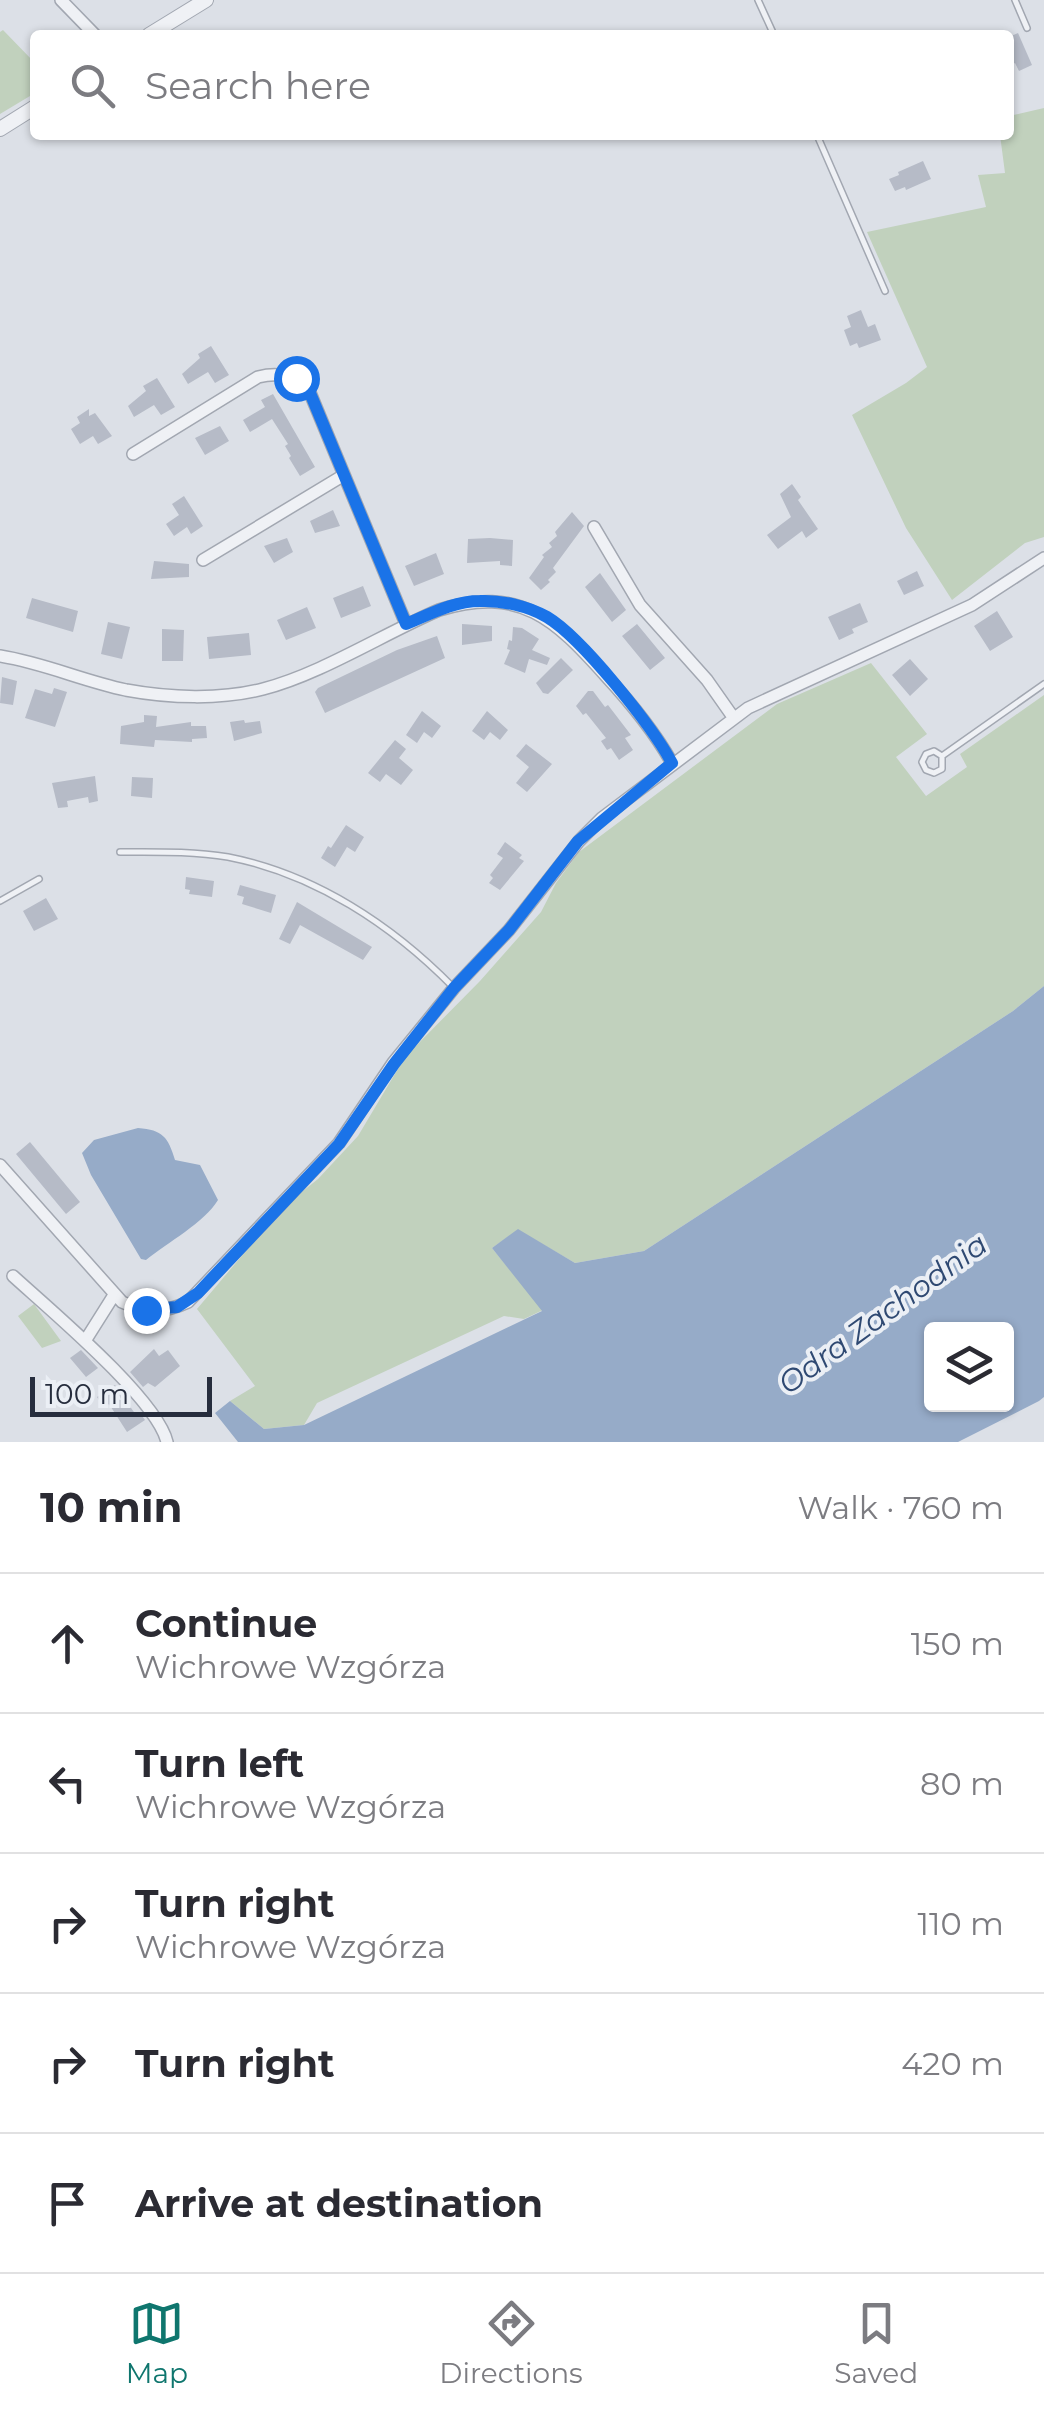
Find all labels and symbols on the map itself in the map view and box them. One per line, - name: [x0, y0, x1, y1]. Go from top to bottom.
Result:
- route start: [274, 356, 320, 402]
- water label: Odra Zachodnia: [771, 1225, 995, 1402]
- route end: [124, 1288, 170, 1334]
- scale bar: [30, 1372, 212, 1416]

